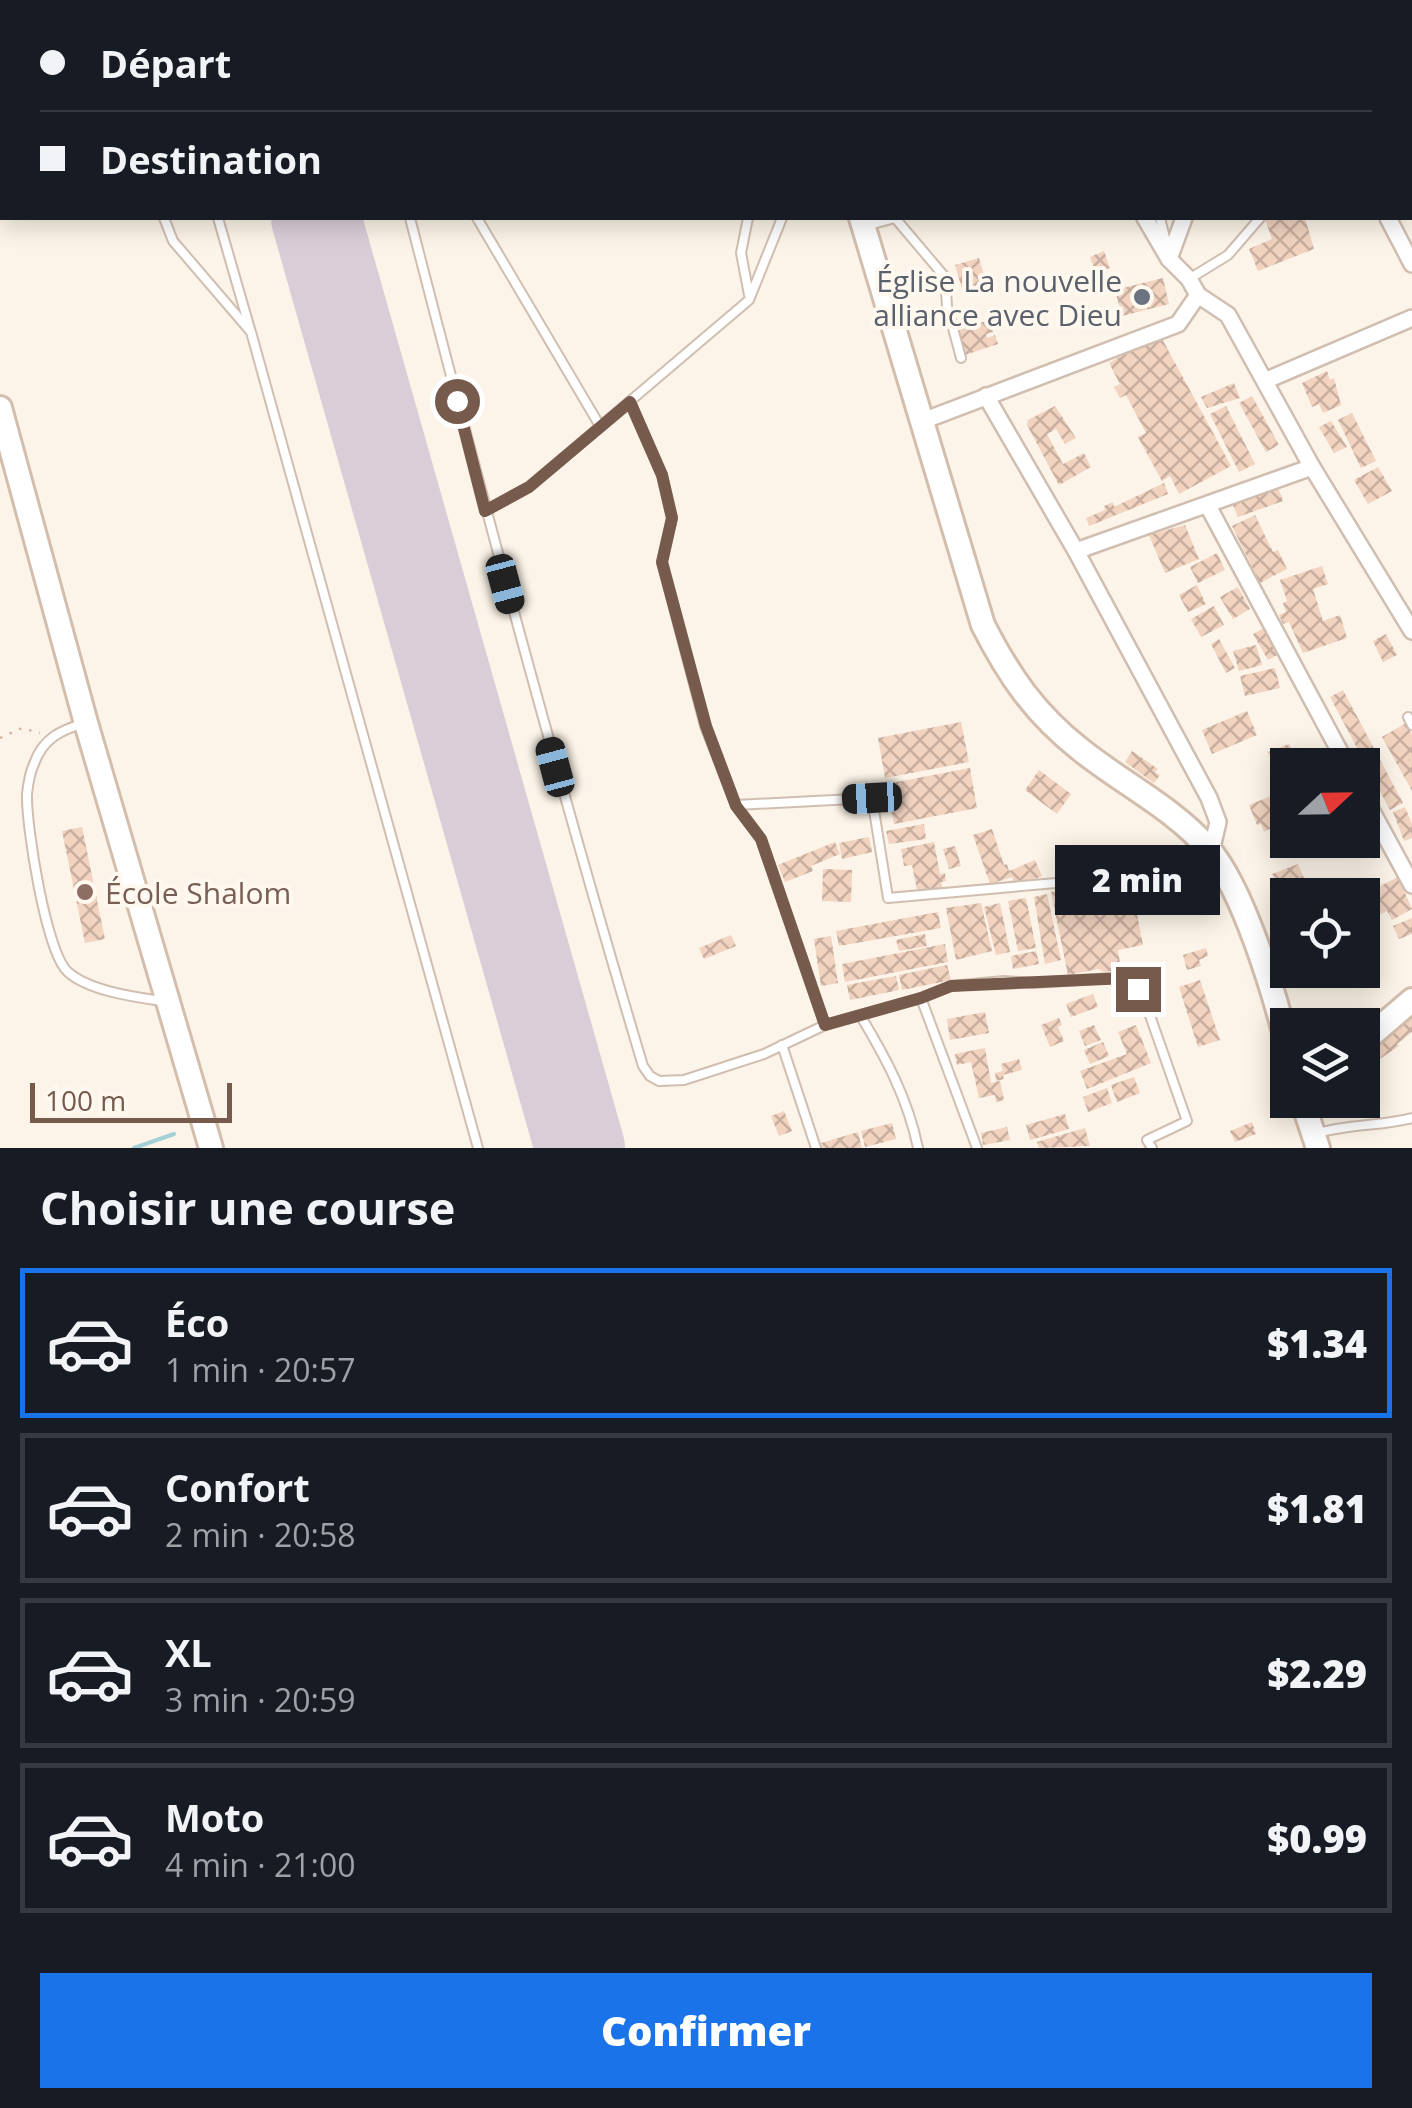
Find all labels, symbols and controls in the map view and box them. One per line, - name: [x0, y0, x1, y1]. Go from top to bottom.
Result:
- text: Départ: [100, 37, 231, 89]
- text: Destination: [100, 133, 322, 185]
- place label: Église La nouvelle alliance avec Dieu: [873, 260, 1122, 335]
- marker: Église La nouvelle alliance avec Dieu: [1131, 286, 1153, 308]
- route start: [435, 379, 480, 424]
- car: [483, 551, 527, 617]
- car: [533, 734, 577, 800]
- north arrow: [1270, 748, 1380, 858]
- map controls: [1270, 748, 1380, 1118]
- car: [841, 781, 903, 815]
- callout: 2 min: [1056, 844, 1220, 914]
- text: 2 min: [1092, 858, 1183, 901]
- place label: École Shalom: [105, 872, 291, 913]
- button: locate: [1270, 878, 1380, 988]
- marker: École Shalom: [74, 881, 96, 903]
- route end: [1116, 967, 1161, 1012]
- button: layers: [1270, 1008, 1380, 1118]
- scale bar: [30, 1078, 232, 1122]
- text: 100 m: [45, 1081, 126, 1119]
- text: Choisir une course: [40, 1177, 455, 1238]
- text: Éco: [165, 1296, 229, 1348]
- icon: car: [45, 1298, 135, 1388]
- text: $1.34: [1267, 1317, 1367, 1369]
- text: 1 min · 20:57: [165, 1348, 356, 1391]
- text: Confort: [165, 1461, 310, 1513]
- icon: car: [45, 1463, 135, 1553]
- text: $1.81: [1267, 1482, 1367, 1534]
- text: 2 min · 20:58: [165, 1513, 356, 1556]
- text: XL: [165, 1626, 212, 1678]
- icon: car: [45, 1628, 135, 1718]
- text: $2.29: [1267, 1647, 1367, 1699]
- text: 3 min · 20:59: [165, 1678, 356, 1721]
- text: Moto: [165, 1791, 264, 1843]
- icon: car: [45, 1793, 135, 1883]
- text: $0.99: [1267, 1812, 1367, 1864]
- text: 4 min · 21:00: [165, 1843, 356, 1886]
- button: Confirmer: [40, 1973, 1372, 2088]

